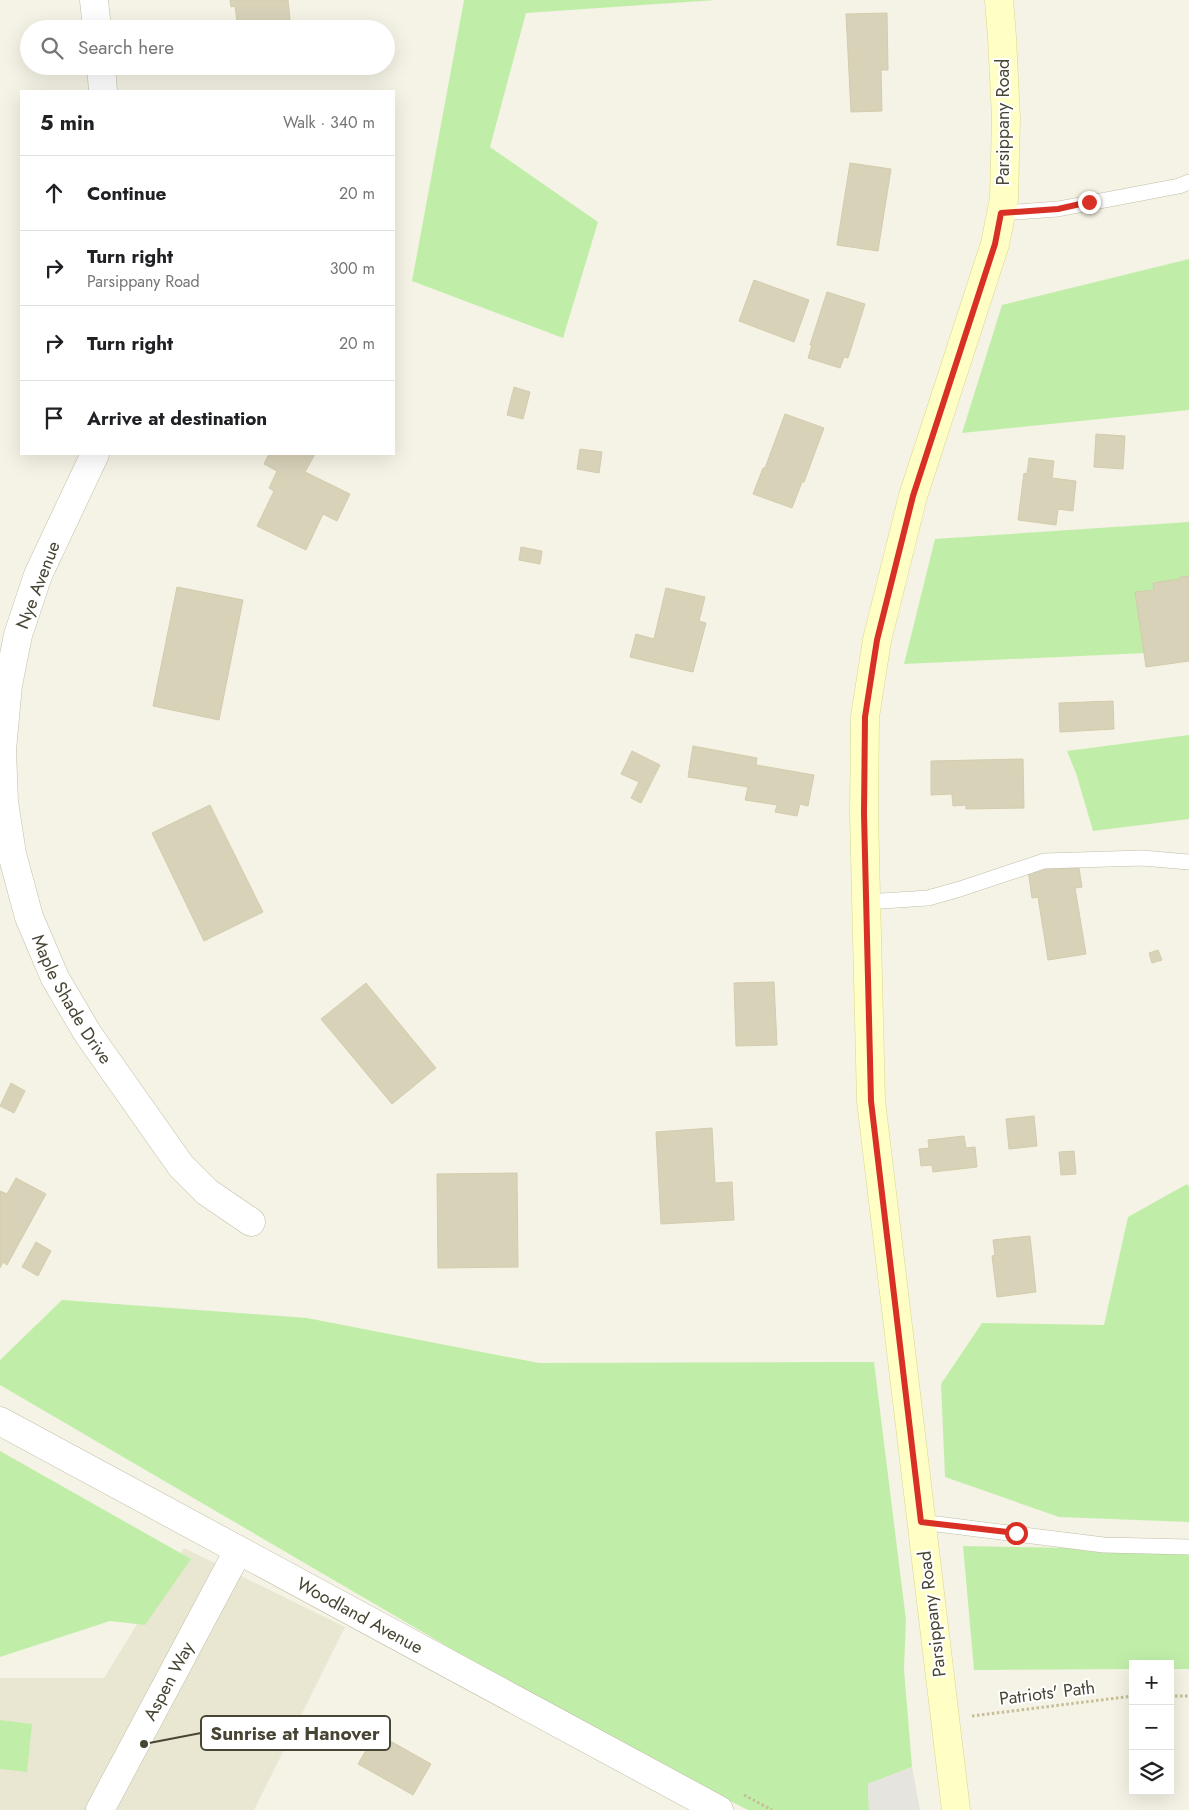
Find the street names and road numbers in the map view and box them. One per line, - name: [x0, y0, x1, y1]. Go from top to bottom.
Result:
- street label: Parsippany Road: [990, 59, 1016, 185]
- street label: Nye Avenue: [9, 537, 67, 633]
- street label: Maple Shade Drive: [25, 930, 118, 1069]
- street label: Parsippany Road: [911, 1549, 953, 1679]
- street label: Woodland Avenue: [292, 1571, 428, 1660]
- street label: Aspen Way: [137, 1637, 200, 1725]
- street label: Patriots' Path: [998, 1674, 1096, 1712]

